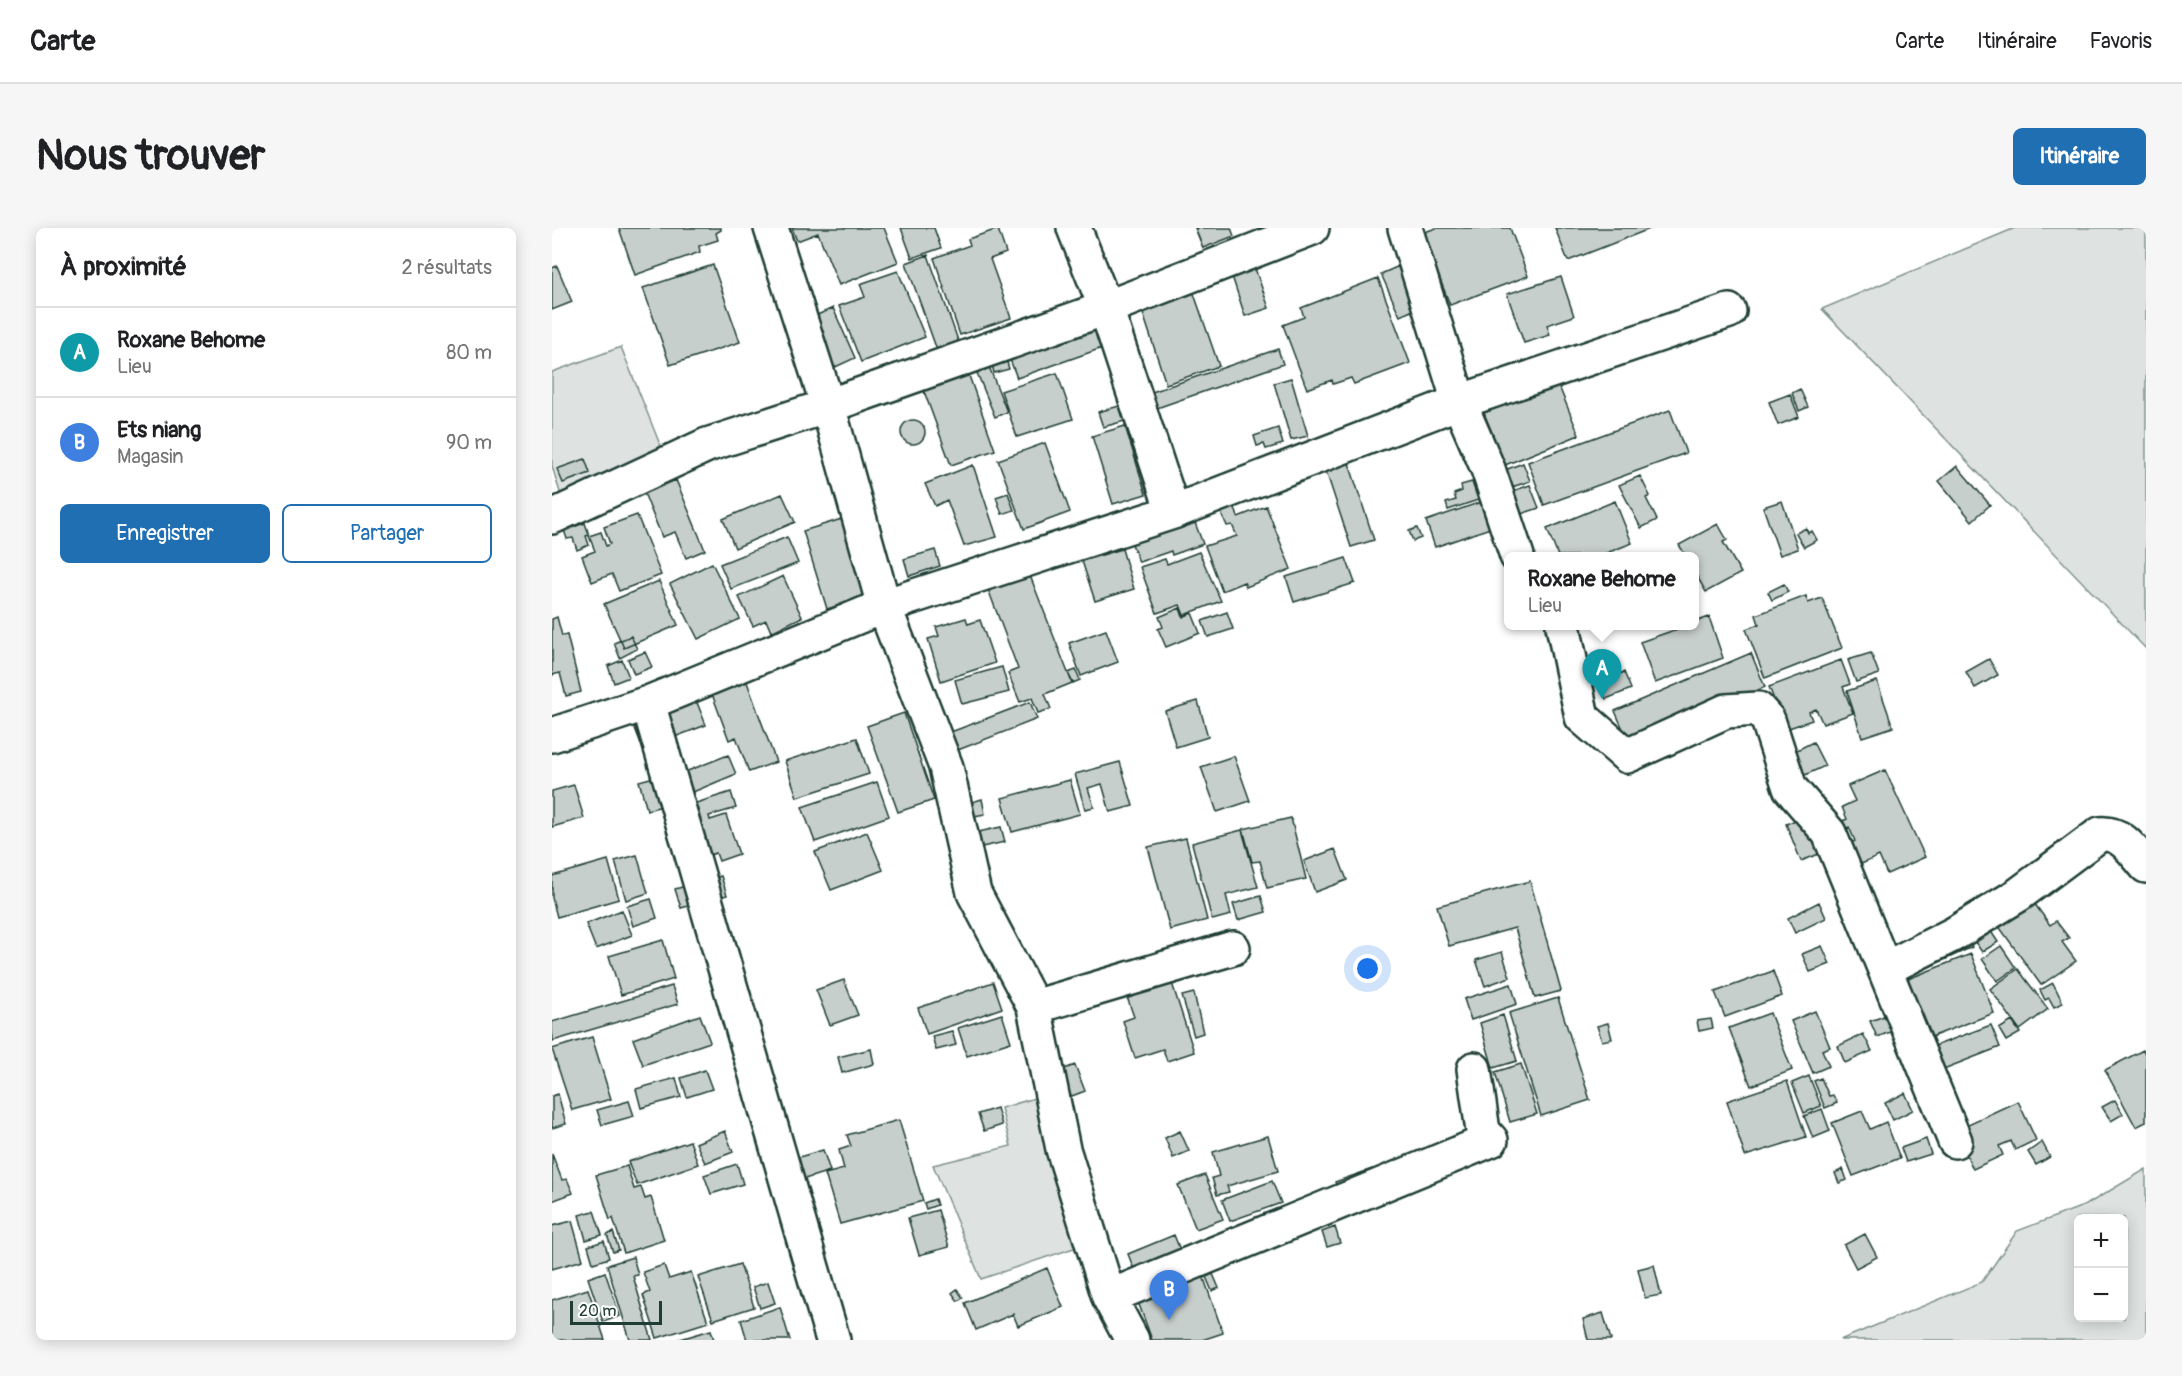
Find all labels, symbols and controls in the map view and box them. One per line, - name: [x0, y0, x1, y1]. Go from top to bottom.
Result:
- text: Carte: [30, 24, 95, 59]
- text: Carte: [1895, 28, 1944, 55]
- text: Itinéraire: [1977, 28, 2057, 55]
- text: Favoris: [2090, 28, 2152, 55]
- button: Itinéraire: [2013, 128, 2146, 185]
- text: Nous trouver: [36, 130, 265, 182]
- text: À proximité: [60, 251, 187, 283]
- text: 2 résultats: [402, 255, 492, 280]
- text: Roxane Behome: [117, 326, 265, 354]
- text: A: [73, 340, 86, 365]
- text: 80 m: [446, 340, 492, 365]
- text: Lieu: [117, 354, 152, 379]
- text: Ets niang: [117, 416, 201, 444]
- text: B: [74, 430, 85, 455]
- text: 90 m: [446, 430, 492, 455]
- text: Magasin: [117, 444, 184, 469]
- button: Enregistrer: [60, 504, 270, 563]
- button: Partager: [282, 504, 492, 563]
- popup: [1504, 552, 1699, 630]
- text: Roxane Behome: [1527, 565, 1676, 593]
- text: Lieu: [1527, 593, 1562, 618]
- pin: A: [1582, 650, 1622, 699]
- your location: [1353, 954, 1382, 983]
- map controls: [2074, 1214, 2128, 1322]
- button: +: [2074, 1214, 2128, 1268]
- button: −: [2074, 1268, 2128, 1322]
- pin: B: [1150, 1270, 1188, 1320]
- scale bar: [570, 1298, 662, 1326]
- text: 20 m: [579, 1301, 617, 1321]

